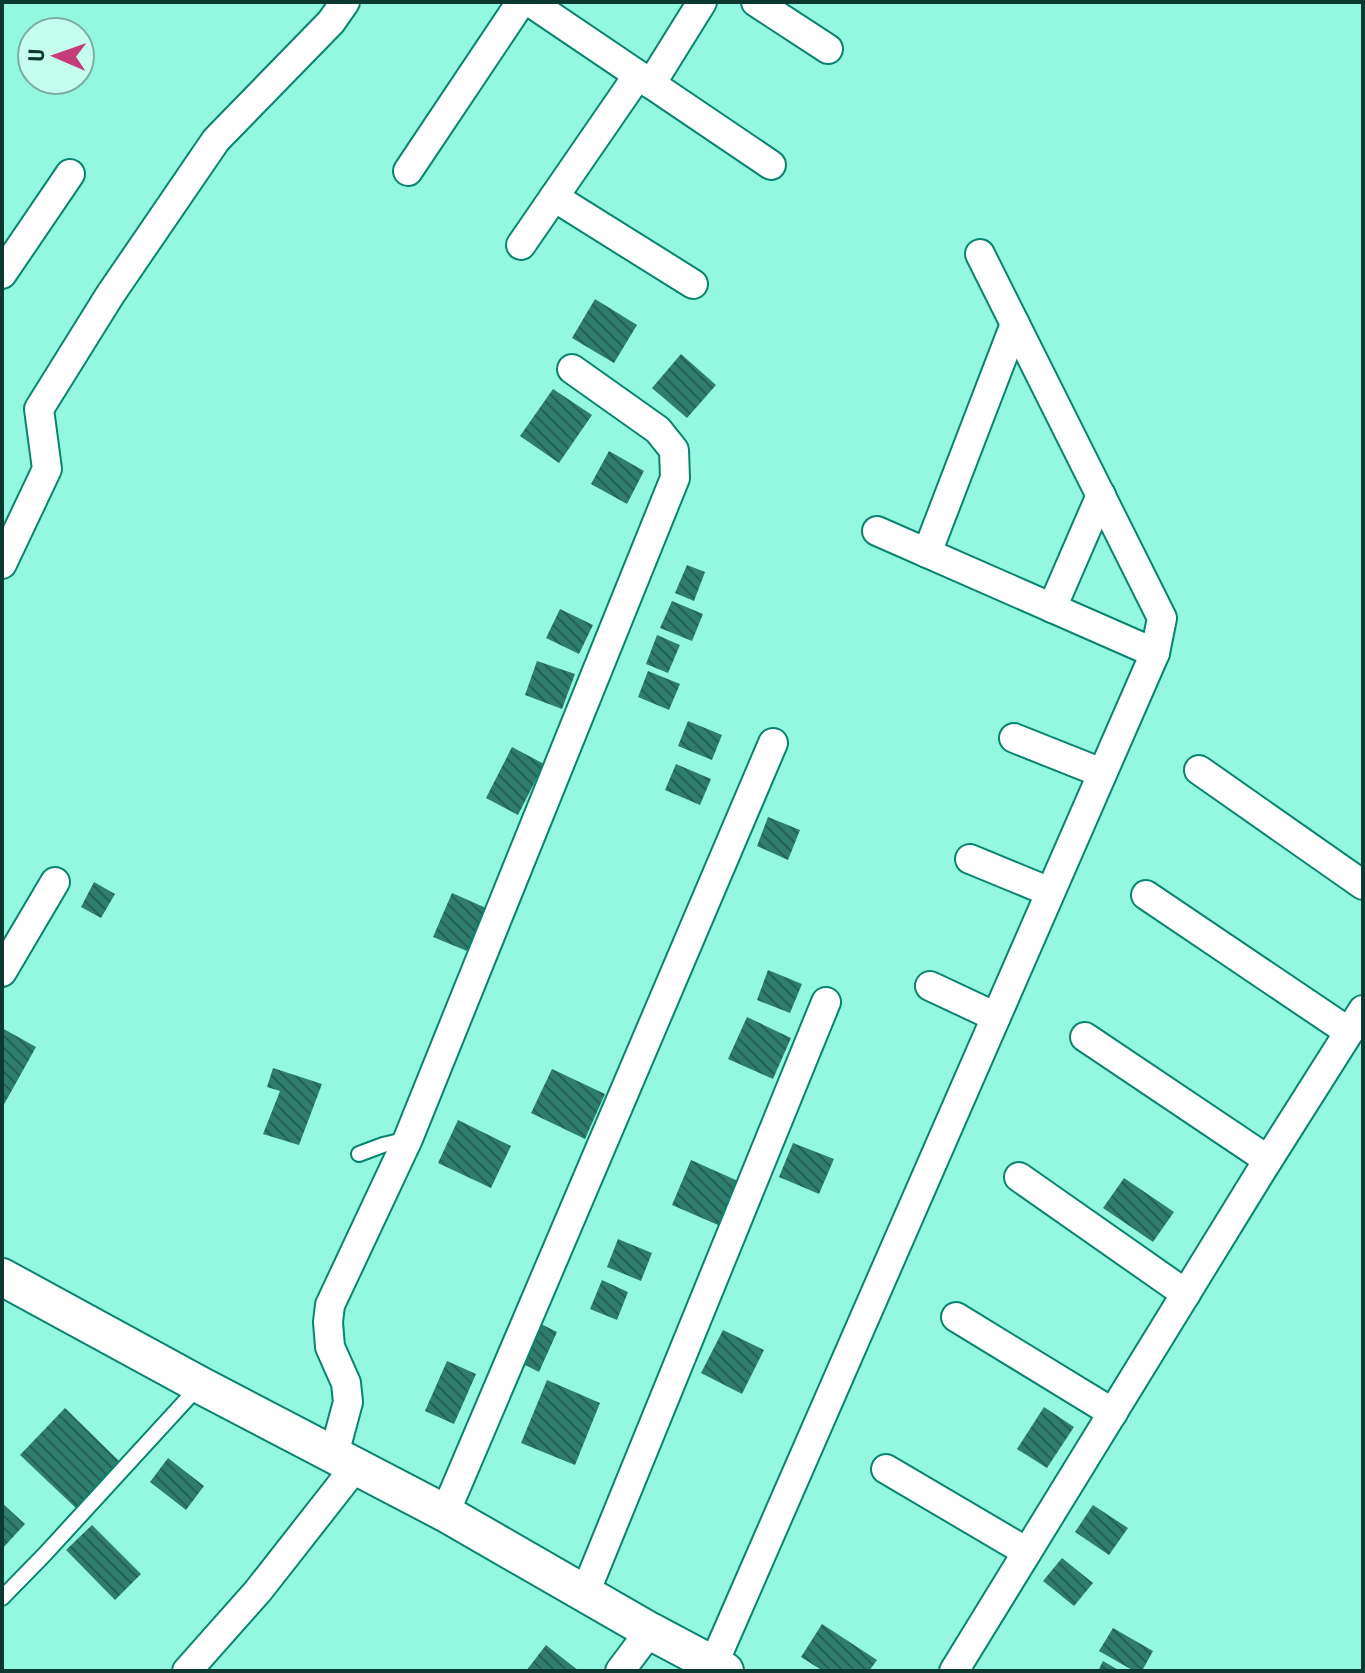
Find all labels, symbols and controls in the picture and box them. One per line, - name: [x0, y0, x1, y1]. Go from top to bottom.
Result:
- north arrow: [16, 16, 96, 96]
- text: U: [24, 49, 49, 62]

